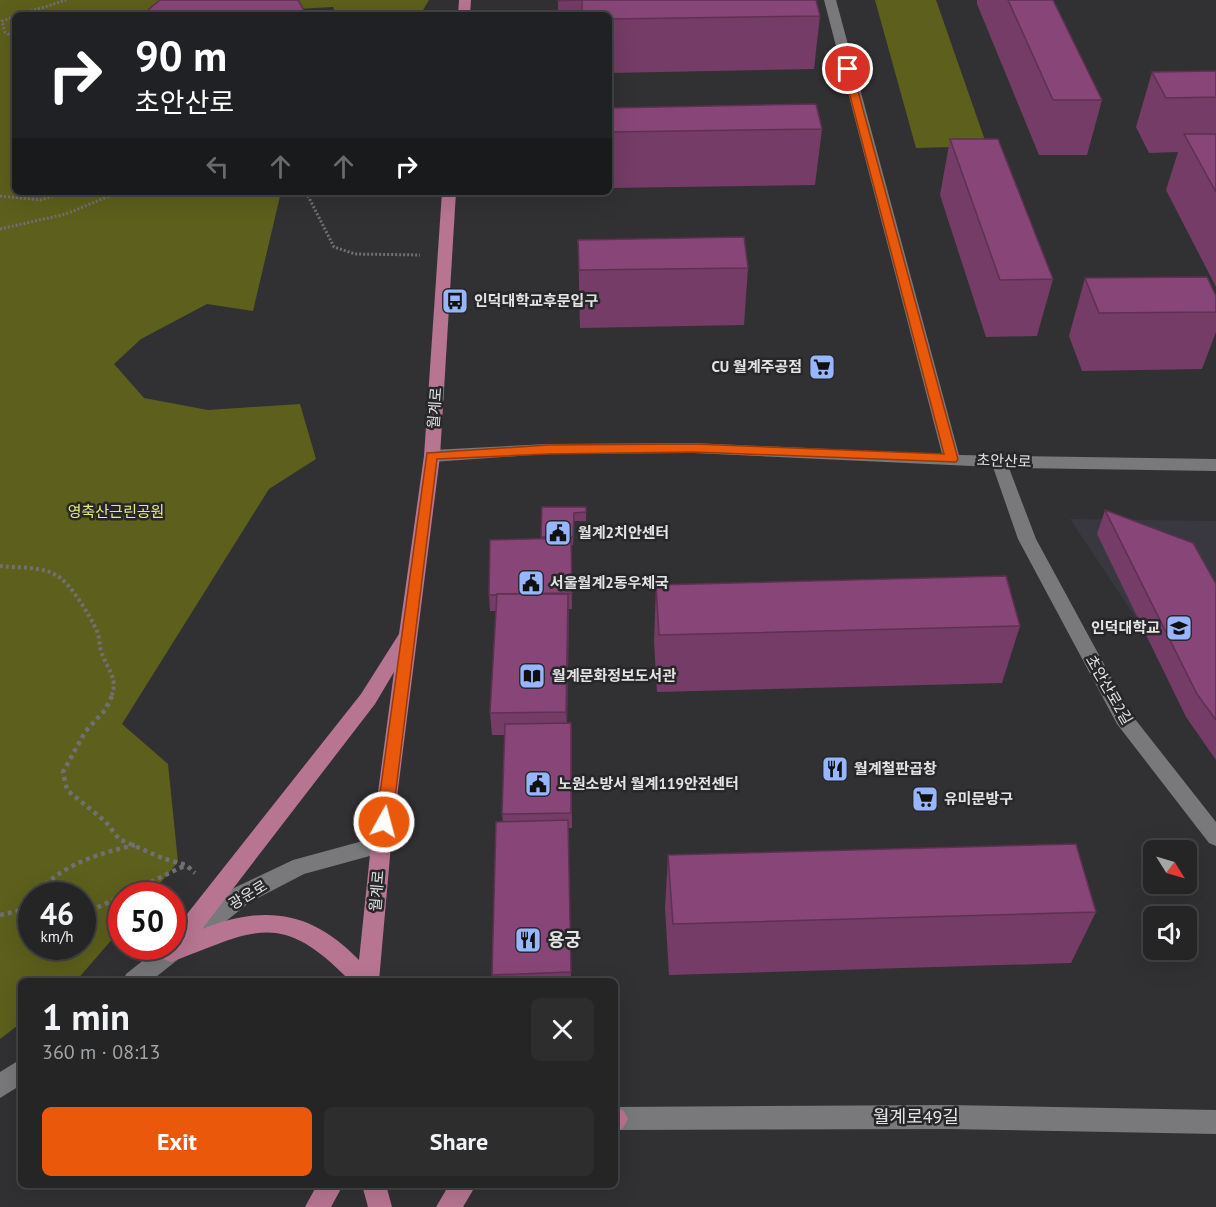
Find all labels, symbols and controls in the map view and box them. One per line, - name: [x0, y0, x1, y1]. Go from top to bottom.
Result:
- text: 90 m: [135, 28, 227, 83]
- icon: right: [36, 36, 114, 114]
- pin: [822, 43, 873, 94]
- icon: arrive: [831, 52, 864, 85]
- text: 초안산로: [135, 85, 234, 119]
- icon: left: [201, 150, 234, 183]
- icon: ahead: [264, 150, 297, 183]
- icon: ahead: [327, 150, 360, 183]
- icon: right: [390, 150, 423, 183]
- bus stop icon: 인덕대학교후문입구: [440, 286, 470, 316]
- place label: 인덕대학교후문입구: [474, 291, 598, 310]
- supermarket icon: CU 월계주공점: [807, 352, 837, 382]
- place label: CU 월계주공점: [711, 357, 802, 376]
- street label: 월계로: [424, 387, 445, 429]
- street label: 초안산로: [976, 450, 1032, 471]
- park label: 영축산근린공원: [68, 502, 164, 521]
- public building icon: 월계2치안센터: [543, 518, 573, 548]
- place label: 월계2치안센터: [578, 523, 669, 542]
- public building icon: 서울월계2동우체국: [516, 568, 546, 598]
- place label: 서울월계2동우체국: [550, 573, 669, 592]
- school or university icon: 인덕대학교: [1164, 613, 1194, 643]
- place label: 인덕대학교: [1091, 618, 1160, 637]
- street label: 초안산로2길: [1082, 652, 1137, 728]
- library icon: 월계문화정보도서관: [517, 661, 547, 691]
- place label: 월계문화정보도서관: [552, 666, 676, 685]
- restaurant icon: 월계철판곱창: [820, 754, 850, 784]
- place label: 월계철판곱창: [854, 759, 937, 778]
- public building icon: 노원소방서 월계119안전센터: [523, 769, 553, 799]
- place label: 노원소방서 월계119안전센터: [558, 774, 739, 793]
- supermarket icon: 유미문방구: [910, 784, 940, 814]
- place label: 유미문방구: [944, 789, 1013, 808]
- position arrow: [352, 790, 416, 854]
- north arrow: [1143, 840, 1197, 894]
- map controls: [1143, 840, 1197, 960]
- street label: 월계로: [365, 870, 388, 912]
- street label: 광운로: [225, 876, 270, 913]
- speed limit sign: 50: [108, 882, 186, 960]
- text: 46: [40, 894, 74, 933]
- button: sound: [1143, 906, 1197, 960]
- restaurant icon: 용궁: [513, 925, 543, 955]
- text: km/h: [41, 927, 73, 946]
- place label: 용궁: [548, 928, 581, 951]
- text: 1 min: [42, 993, 130, 1040]
- button: close: [531, 998, 594, 1061]
- text: 360 m · 08:13: [42, 1039, 160, 1065]
- street label: 월계로49길: [873, 1105, 959, 1128]
- button: Exit: [42, 1107, 312, 1176]
- button: Share: [324, 1107, 594, 1176]

